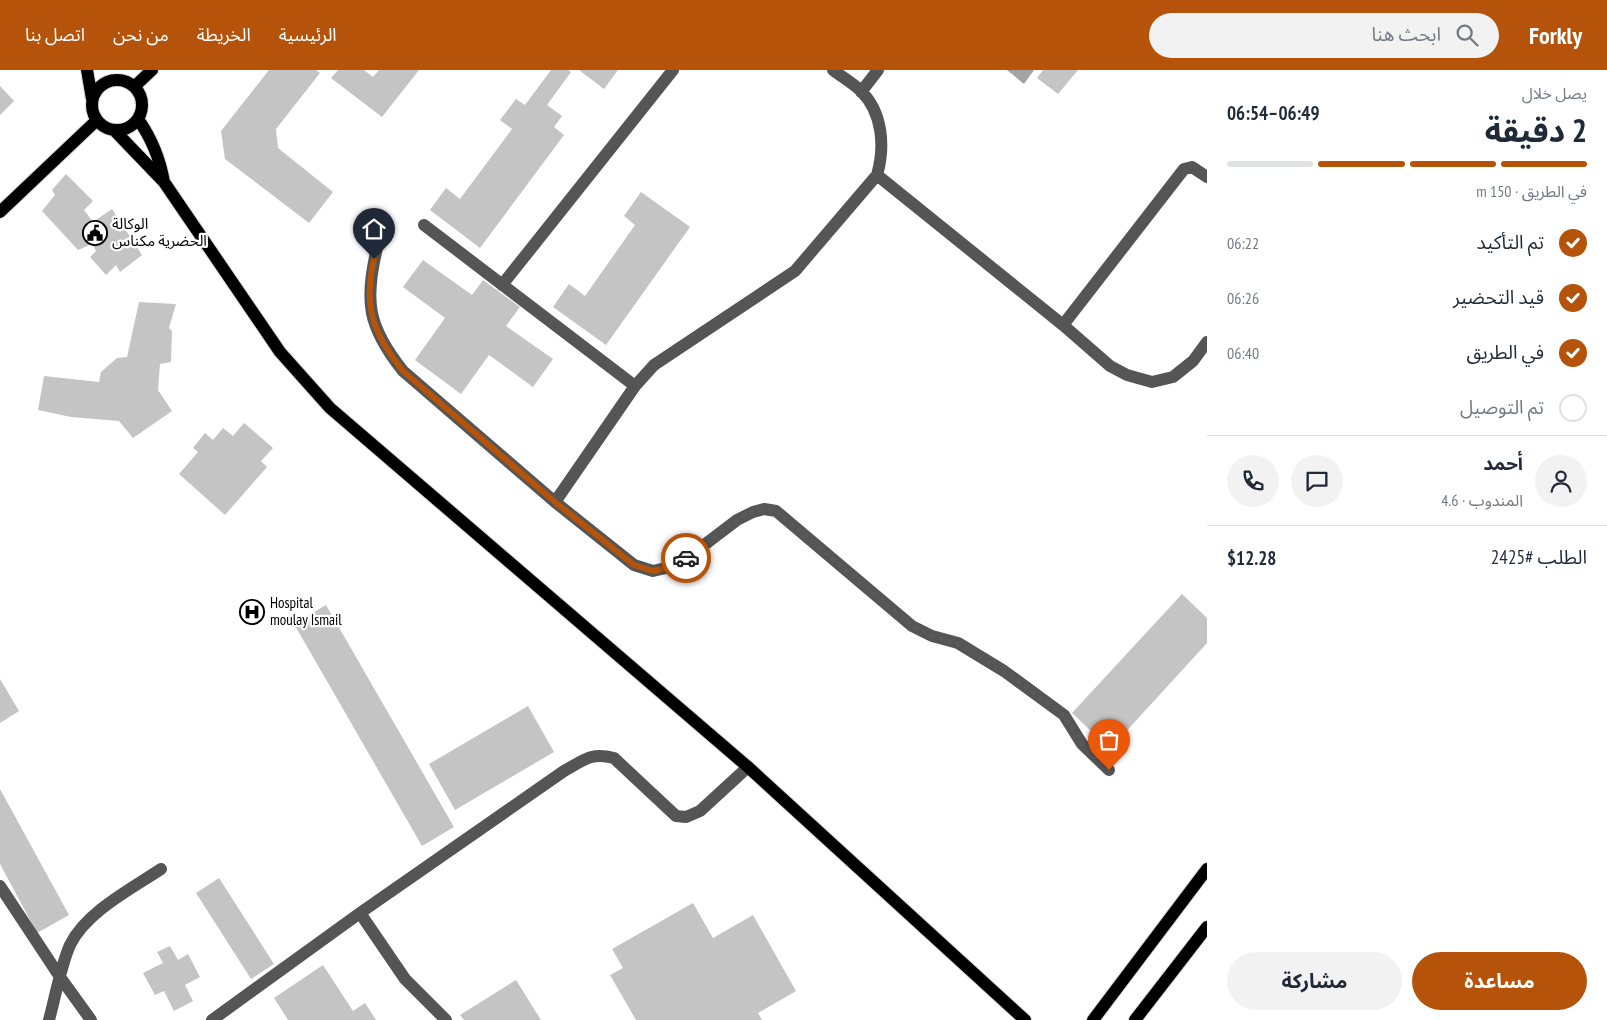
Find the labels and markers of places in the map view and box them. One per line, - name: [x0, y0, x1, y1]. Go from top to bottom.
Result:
- pin: [353, 208, 395, 259]
- place label: الوكالة الحضرية مكناس: [112, 214, 207, 250]
- public building icon: الوكالة الحضرية مكناس: [82, 220, 108, 246]
- place label: Hospital moulay Ismail: [270, 593, 342, 629]
- hospital icon: Hospital moulay Ismail: [239, 599, 265, 625]
- pin: [1088, 719, 1130, 770]

